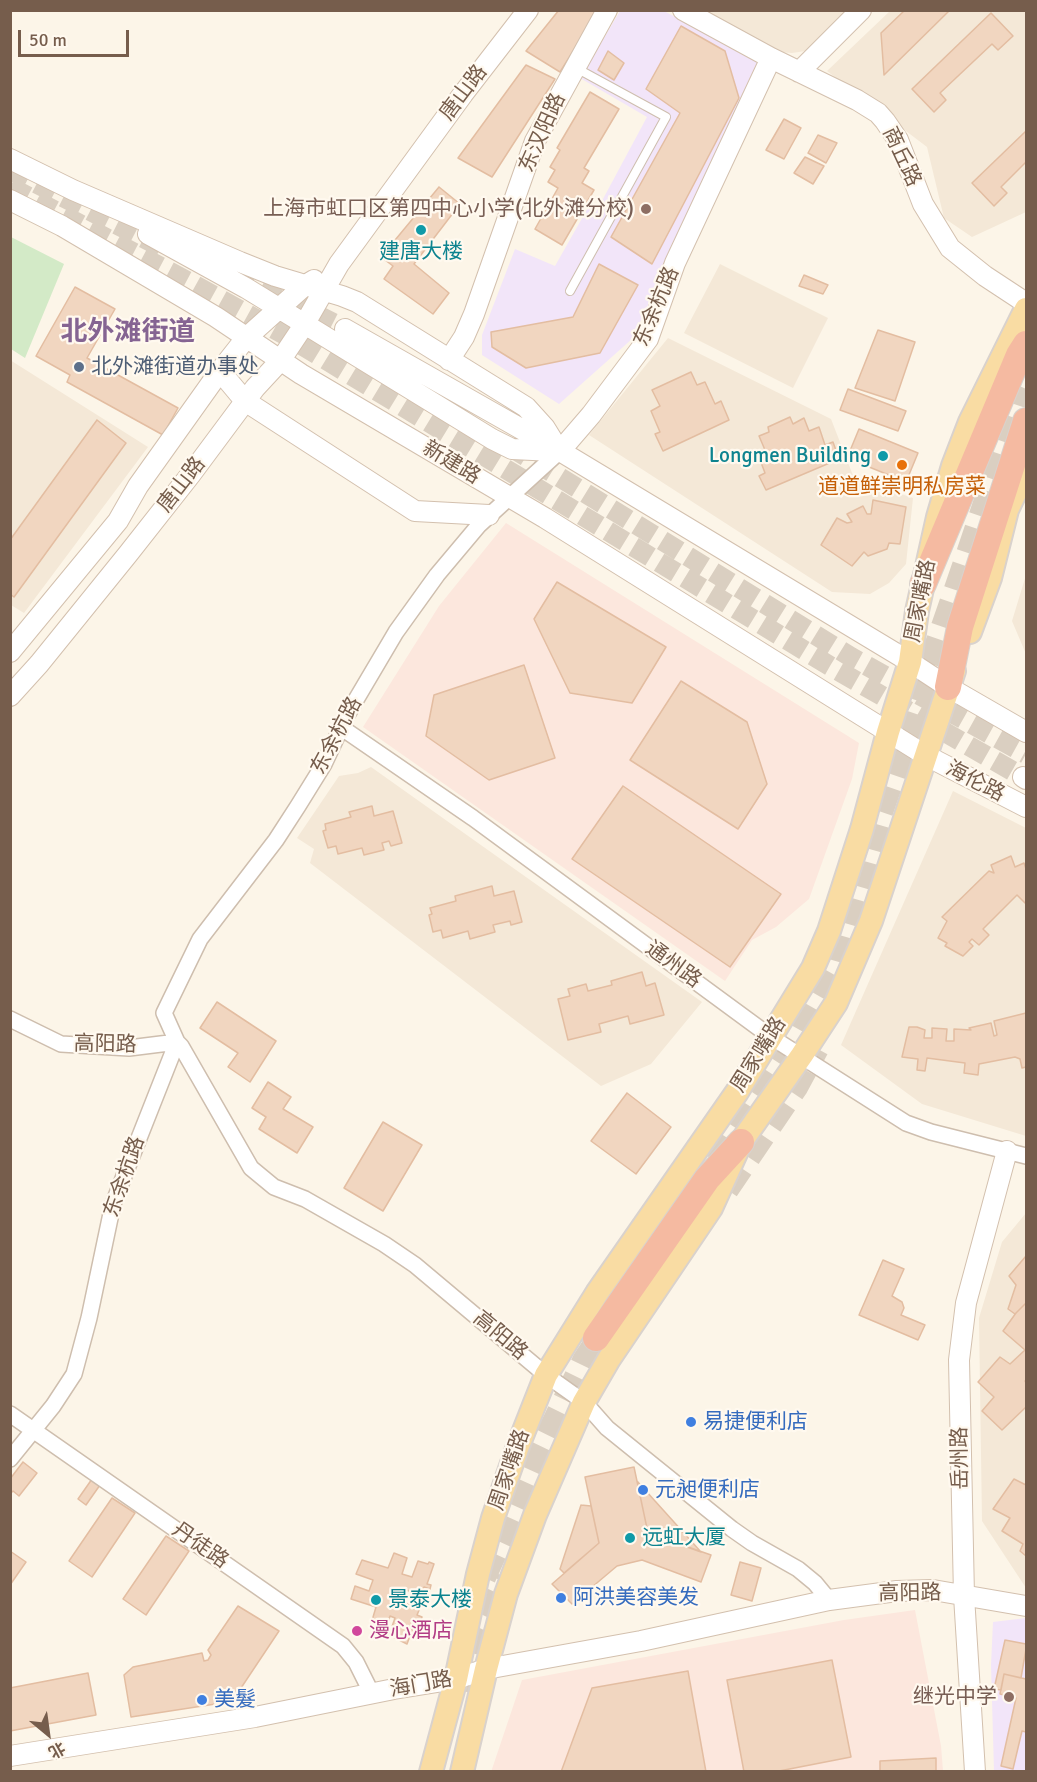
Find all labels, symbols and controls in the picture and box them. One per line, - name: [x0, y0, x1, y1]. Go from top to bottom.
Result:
- scale bar: [21, 18, 132, 56]
- text: 50 m: [29, 29, 67, 51]
- street label: 唐山路: [435, 60, 493, 126]
- street label: 东汉阳路: [514, 90, 572, 176]
- street label: 商丘路: [876, 123, 926, 191]
- place label: 上海市虹口区第四中心小学(北外滩分校): [263, 196, 634, 222]
- marker: 上海市虹口区第四中心小学(北外滩分校): [639, 202, 653, 216]
- marker: 建唐大楼: [414, 223, 428, 237]
- place label: 建唐大楼: [379, 239, 463, 265]
- street label: 东余杭路: [629, 263, 685, 351]
- district label: 北外滩街道: [61, 317, 195, 349]
- place label: 北外滩街道办事处: [91, 354, 259, 380]
- marker: 北外滩街道办事处: [72, 360, 86, 374]
- street label: 新建路: [418, 436, 484, 490]
- place label: Longmen Building: [709, 443, 871, 469]
- marker: Longmen Building: [876, 449, 890, 463]
- street label: 唐山路: [153, 452, 211, 518]
- marker: 道道鲜崇明私房菜: [895, 458, 909, 472]
- place label: 道道鲜崇明私房菜: [818, 474, 986, 500]
- street label: 周家嘴路: [901, 557, 941, 645]
- street label: 东余杭路: [306, 693, 368, 779]
- street label: 海伦路: [941, 756, 1009, 808]
- street label: 通州路: [640, 936, 706, 994]
- street label: 周家嘴路: [726, 1013, 792, 1097]
- street label: 高阳路: [73, 1032, 137, 1058]
- street label: 东余杭路: [99, 1133, 151, 1221]
- street label: 高阳路: [468, 1306, 532, 1366]
- place label: 易捷便利店: [703, 1409, 808, 1435]
- marker: 易捷便利店: [684, 1415, 698, 1429]
- street label: 周家嘴路: [484, 1426, 536, 1514]
- street label: 岳州路: [948, 1426, 974, 1490]
- place label: 元昶便利店: [655, 1477, 760, 1503]
- marker: 元昶便利店: [636, 1483, 650, 1497]
- street label: 丹徒路: [167, 1518, 233, 1574]
- place label: 远虹大厦: [642, 1525, 726, 1551]
- marker: 远虹大厦: [623, 1531, 637, 1545]
- street label: 高阳路: [878, 1581, 942, 1607]
- place label: 阿洪美容美发: [573, 1585, 699, 1611]
- place label: 景泰大楼: [388, 1587, 472, 1613]
- marker: 阿洪美容美发: [554, 1591, 568, 1605]
- marker: 景泰大楼: [369, 1593, 383, 1607]
- place label: 漫心酒店: [369, 1618, 453, 1644]
- marker: 漫心酒店: [350, 1624, 364, 1638]
- street label: 海门路: [388, 1667, 454, 1703]
- place label: 继光中学: [913, 1684, 997, 1710]
- place label: 美髮: [214, 1687, 256, 1713]
- marker: 继光中学: [1002, 1690, 1016, 1704]
- marker: 美髮: [195, 1693, 209, 1707]
- north arrow: [18, 1704, 78, 1764]
- text: 北: [45, 1737, 69, 1762]

